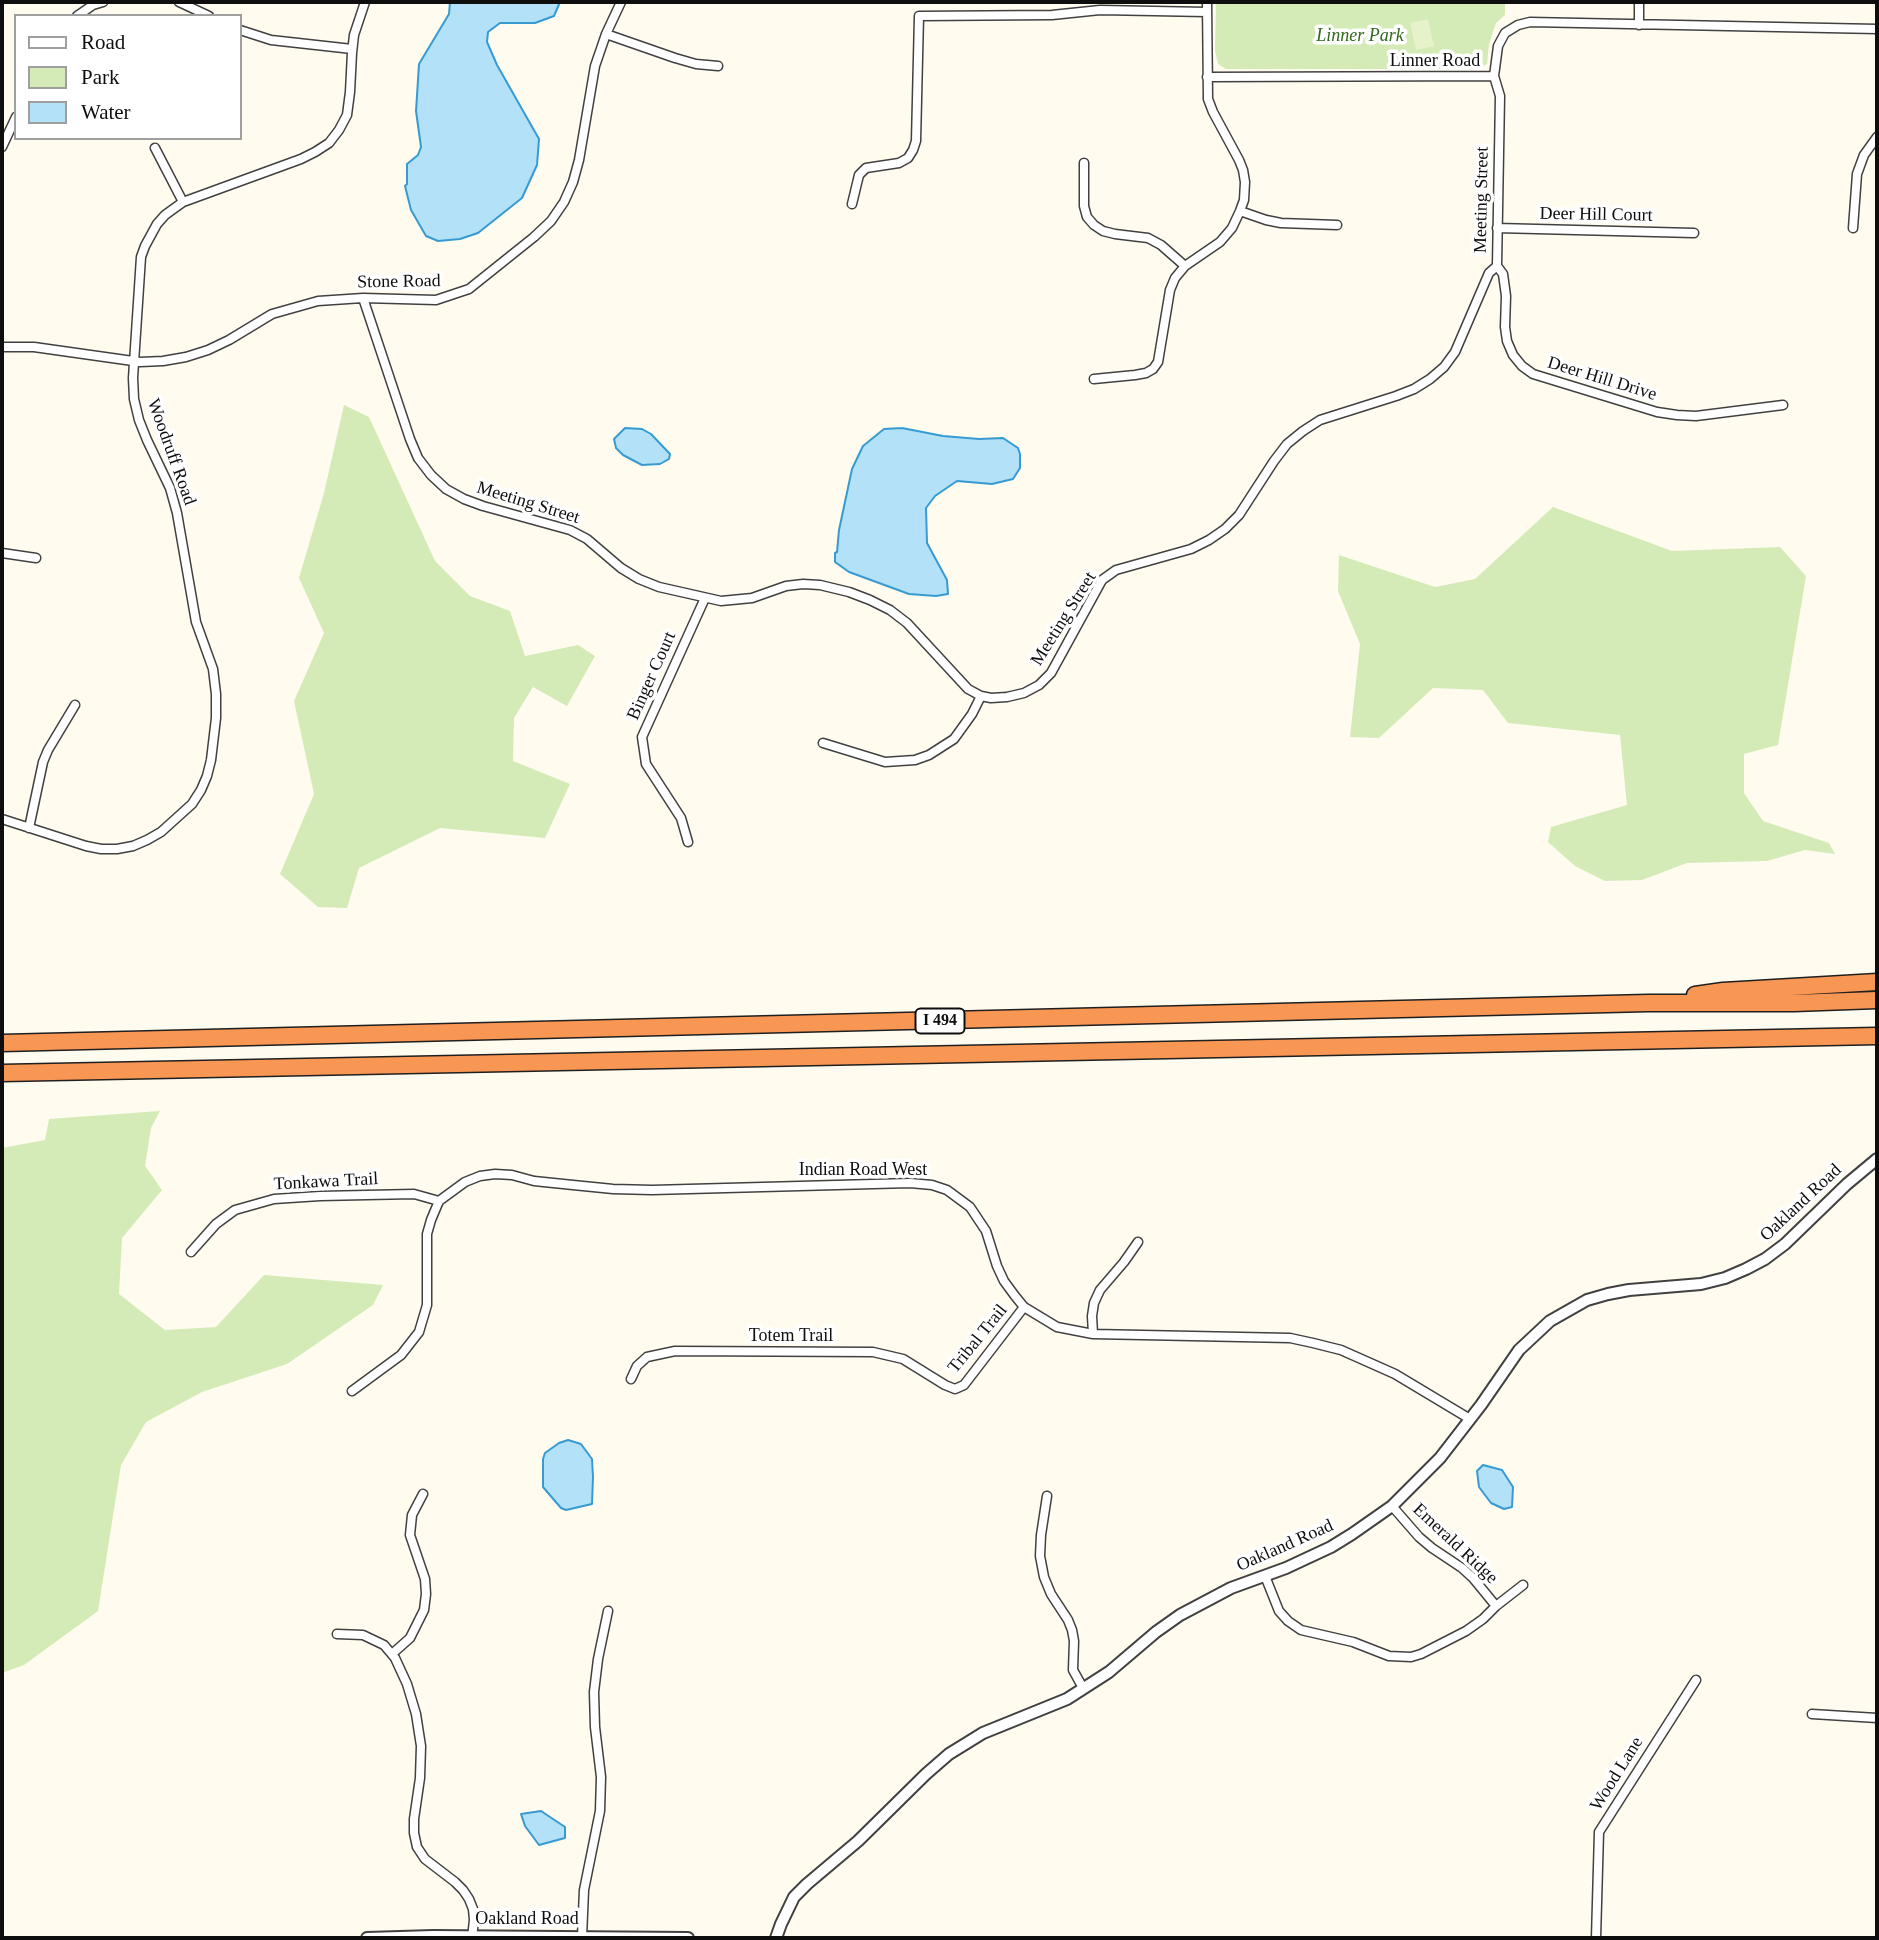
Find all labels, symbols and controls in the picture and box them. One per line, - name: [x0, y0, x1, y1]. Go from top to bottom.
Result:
- legend: [14, 14, 242, 140]
- park label: Linner Park: [1316, 25, 1404, 47]
- text: Road: [81, 30, 125, 54]
- street label: Linner Road: [1390, 50, 1480, 72]
- text: Park: [81, 65, 120, 89]
- text: Water: [81, 100, 131, 124]
- street label: Meeting Street: [1470, 147, 1494, 253]
- street label: Deer Hill Court: [1539, 203, 1653, 227]
- street label: Stone Road: [357, 270, 441, 294]
- street label: Deer Hill Drive: [1545, 352, 1659, 406]
- street label: Woodruff Road: [142, 396, 200, 508]
- street label: Meeting Street: [474, 477, 582, 529]
- street label: Meeting Street: [1027, 568, 1101, 670]
- street label: Binger Court: [623, 628, 681, 724]
- road number: I 494: [916, 1009, 964, 1034]
- street label: Indian Road West: [799, 1159, 927, 1181]
- street label: Oakland Road: [1756, 1160, 1846, 1246]
- street label: Tonkawa Trail: [273, 1168, 379, 1196]
- street label: Tribal Trail: [944, 1300, 1012, 1378]
- street label: Totem Trail: [749, 1325, 833, 1347]
- street label: Emerald Ridge: [1408, 1499, 1502, 1589]
- street label: Oakland Road: [1233, 1515, 1337, 1577]
- street label: Wood Lane: [1586, 1733, 1648, 1815]
- street label: Oakland Road: [475, 1908, 579, 1930]

